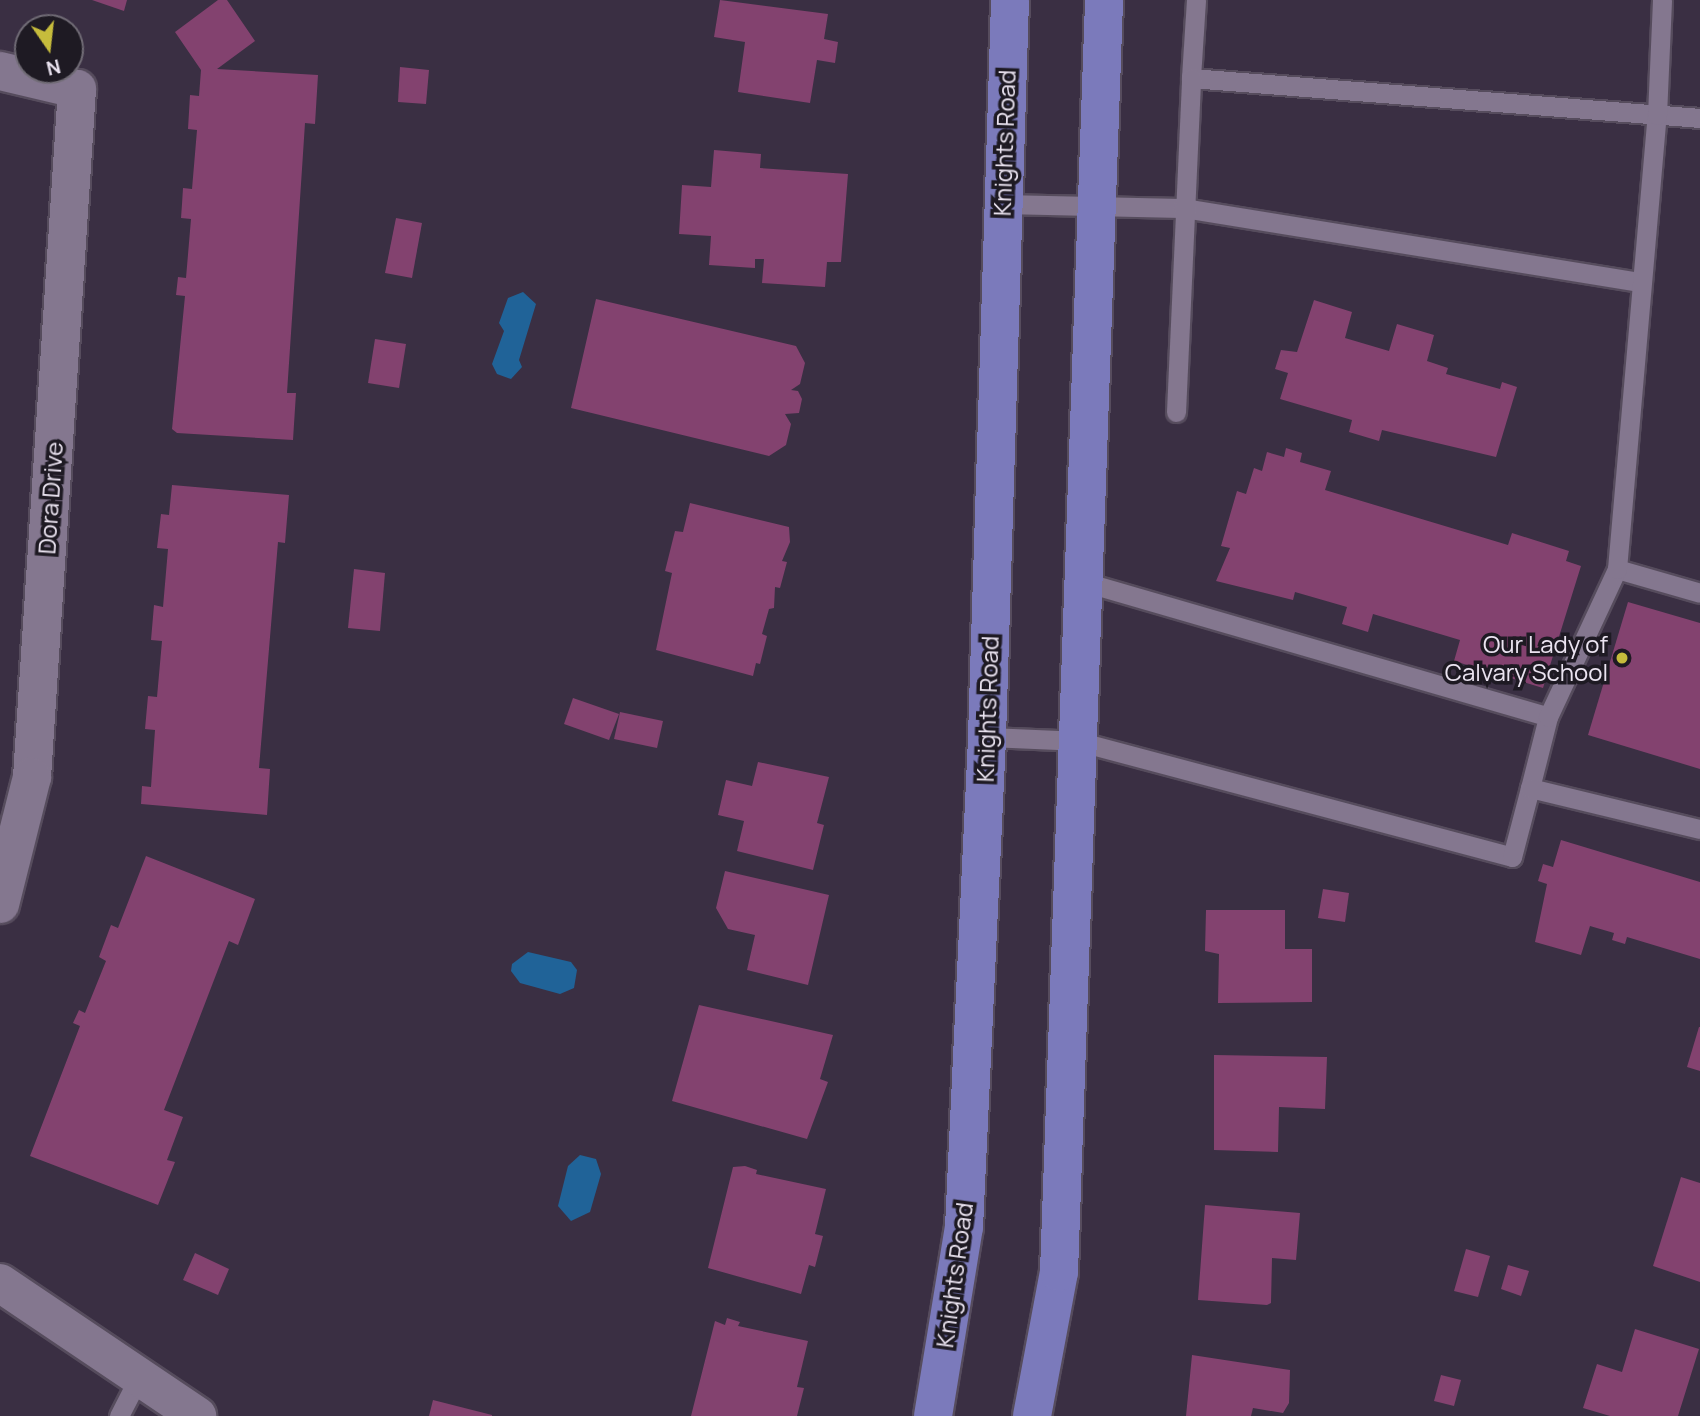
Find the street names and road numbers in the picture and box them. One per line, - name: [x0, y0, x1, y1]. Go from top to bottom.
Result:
- street label: Knights Road: [987, 69, 1021, 217]
- street label: Dora Drive: [32, 441, 68, 555]
- street label: Knights Road: [970, 635, 1004, 783]
- street label: Knights Road: [930, 1200, 978, 1350]

